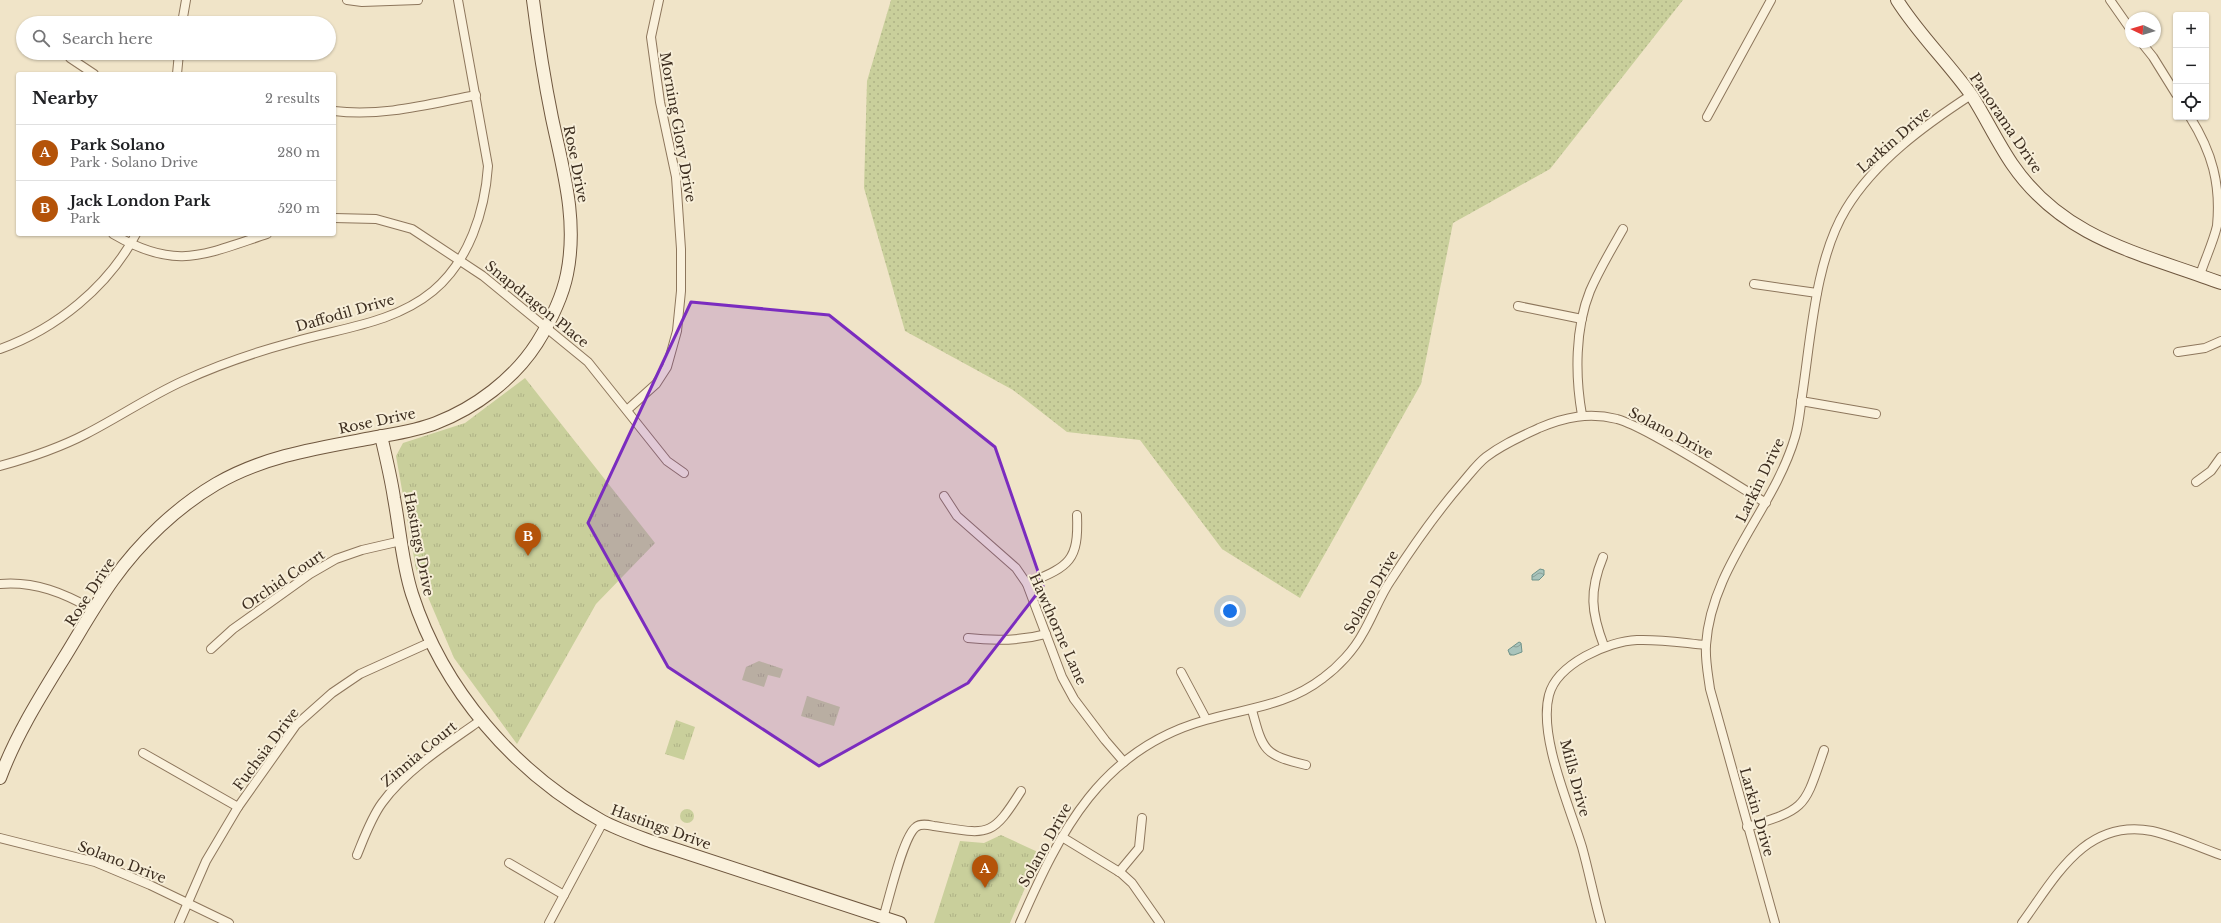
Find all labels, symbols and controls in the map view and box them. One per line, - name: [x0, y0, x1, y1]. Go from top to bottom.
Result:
- north arrow: [2125, 12, 2161, 48]
- map controls: [2173, 12, 2209, 120]
- button: +: [2173, 12, 2209, 48]
- search box: [16, 16, 336, 60]
- icon: search: [30, 27, 52, 49]
- text: Search here: [62, 29, 153, 48]
- button: −: [2173, 48, 2209, 84]
- street label: Morning Glory Drive: [656, 51, 700, 203]
- street label: Panorama Drive: [1966, 69, 2046, 177]
- button: locate: [2173, 84, 2209, 120]
- text: Nearby: [32, 88, 98, 109]
- text: 2 results: [265, 90, 320, 107]
- street label: Larkin Drive: [1853, 103, 1935, 177]
- street label: Rose Drive: [560, 124, 592, 204]
- text: Park Solano: [70, 135, 165, 154]
- text: A: [40, 144, 50, 161]
- text: 280 m: [277, 144, 320, 161]
- text: Park · Solano Drive: [70, 154, 198, 171]
- text: Jack London Park: [70, 191, 210, 210]
- text: B: [40, 200, 50, 217]
- text: 520 m: [278, 200, 320, 217]
- text: Park: [70, 210, 100, 227]
- street label: Snapdragon Place: [481, 257, 593, 351]
- street label: Daffodil Drive: [293, 290, 397, 336]
- street label: Solano Drive: [1626, 403, 1716, 463]
- street label: Rose Drive: [337, 404, 417, 438]
- street label: Larkin Drive: [1732, 435, 1788, 525]
- street label: Hastings Drive: [400, 490, 438, 598]
- pin: B: [515, 523, 541, 556]
- street label: Orchid Court: [238, 545, 329, 615]
- street label: Solano Drive: [1340, 547, 1402, 637]
- street label: Rose Drive: [61, 554, 119, 630]
- street label: Hawthorne Lane: [1025, 570, 1091, 688]
- your location: [1220, 601, 1240, 621]
- street label: Fuchsia Drive: [229, 704, 303, 794]
- street label: Zinnia Court: [378, 717, 461, 791]
- street label: Mills Drive: [1556, 737, 1594, 819]
- street label: Larkin Drive: [1736, 765, 1778, 859]
- street label: Hastings Drive: [608, 800, 714, 854]
- street label: Solano Drive: [1015, 800, 1075, 890]
- street label: Solano Drive: [75, 837, 169, 887]
- pin: A: [972, 855, 998, 888]

